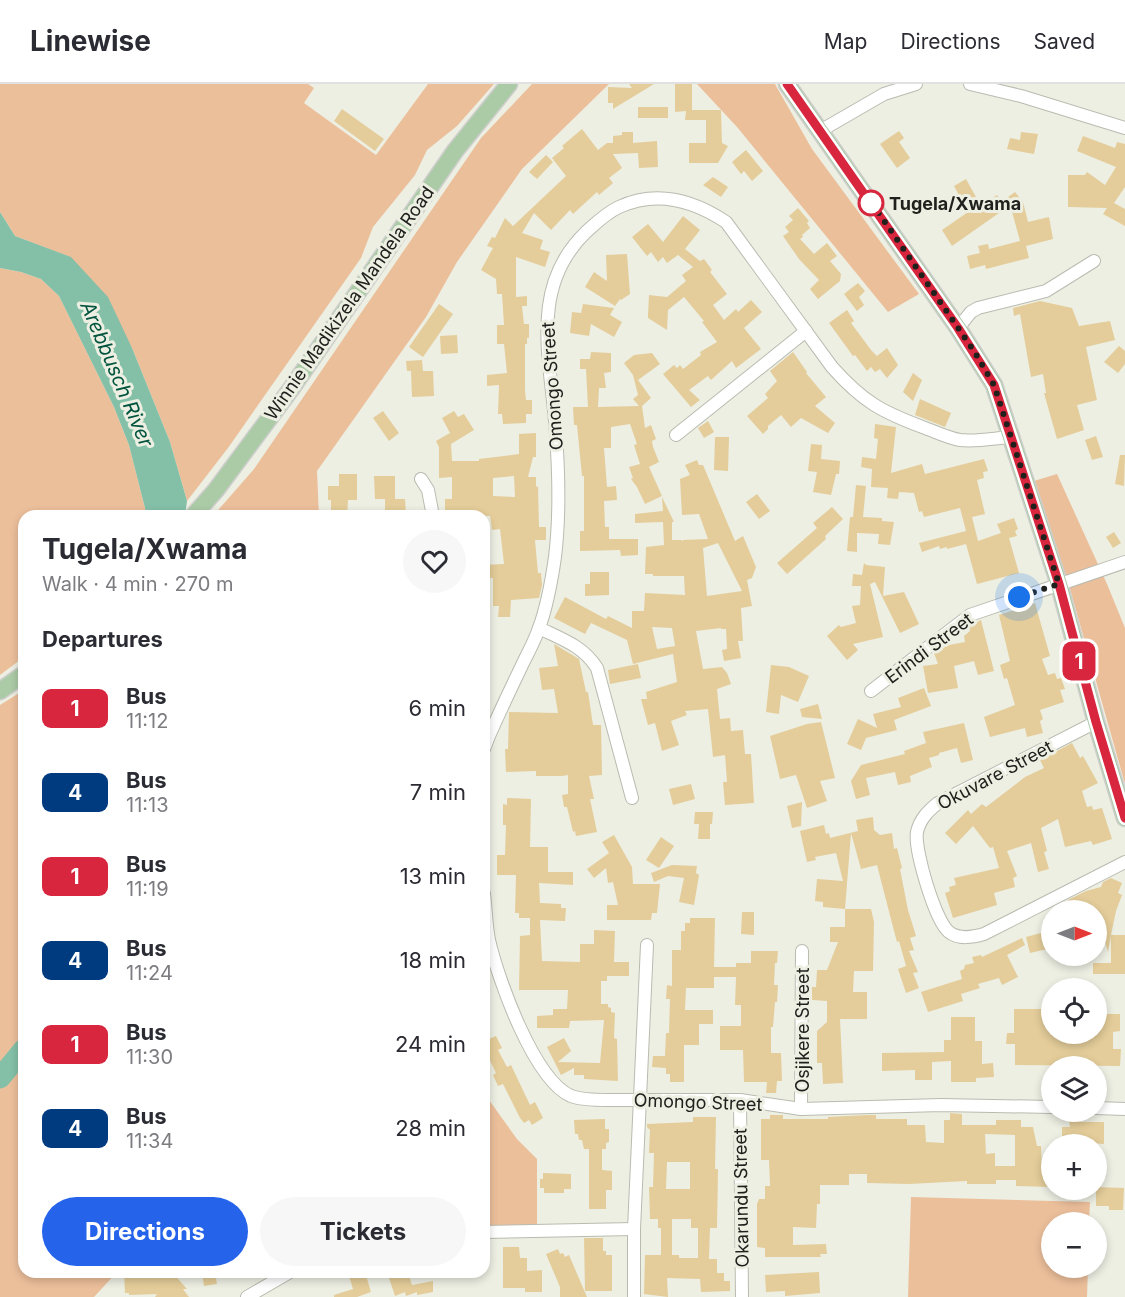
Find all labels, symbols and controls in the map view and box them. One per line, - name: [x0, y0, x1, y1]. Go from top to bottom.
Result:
- text: Linewise: [30, 24, 151, 58]
- text: Map: [824, 29, 867, 54]
- text: Directions: [900, 29, 1001, 54]
- text: Saved: [1034, 29, 1095, 54]
- street label: Winnie Madikizela Mandela Road: [260, 182, 438, 424]
- marker: Tugela/Xwama: [858, 190, 884, 216]
- place label: Tugela/Xwama: [889, 193, 1021, 214]
- water label: Arebbusch River: [75, 297, 159, 451]
- street label: Omongo Street: [537, 321, 567, 451]
- button: heart: [403, 530, 466, 593]
- text: Tugela/Xwama: [42, 532, 248, 566]
- text: Walk · 4 min · 270 m: [42, 572, 233, 596]
- your location: [1004, 582, 1034, 612]
- street label: Erindi Street: [881, 608, 977, 688]
- text: Departures: [42, 626, 163, 652]
- line badge: 1: [1060, 642, 1098, 680]
- text: 1: [1074, 649, 1084, 674]
- text: Bus: [126, 683, 167, 709]
- text: 6 min: [409, 695, 466, 721]
- text: 1: [70, 696, 80, 721]
- text: 11:12: [126, 709, 168, 733]
- street label: Okuvare Street: [934, 736, 1056, 814]
- text: Bus: [126, 767, 167, 793]
- text: 7 min: [410, 779, 466, 805]
- text: 4: [68, 780, 82, 805]
- text: 11:13: [126, 793, 169, 817]
- text: Bus: [126, 851, 167, 877]
- text: 13 min: [400, 863, 466, 889]
- text: 1: [70, 864, 80, 889]
- text: 11:19: [126, 877, 169, 901]
- north arrow: [1041, 900, 1107, 966]
- map controls: [1041, 900, 1107, 1278]
- text: Bus: [126, 935, 167, 961]
- text: 18 min: [400, 947, 466, 973]
- text: 4: [68, 948, 82, 973]
- text: 11:24: [126, 961, 173, 985]
- street label: Osjikere Street: [792, 968, 813, 1092]
- button: locate: [1041, 978, 1107, 1044]
- text: Bus: [126, 1019, 167, 1045]
- text: 24 min: [395, 1031, 466, 1057]
- text: 1: [70, 1032, 80, 1057]
- text: 11:30: [126, 1045, 173, 1069]
- button: layers: [1041, 1056, 1107, 1122]
- street label: Omongo Street: [633, 1089, 763, 1115]
- text: Bus: [126, 1103, 167, 1129]
- text: 28 min: [395, 1115, 466, 1141]
- text: 4: [68, 1116, 82, 1141]
- street label: Okarundu Street: [729, 1128, 753, 1268]
- text: 11:34: [126, 1129, 173, 1153]
- button: +: [1041, 1134, 1107, 1200]
- button: Directions: [42, 1197, 248, 1266]
- button: Tickets: [260, 1197, 466, 1266]
- button: −: [1041, 1212, 1107, 1278]

